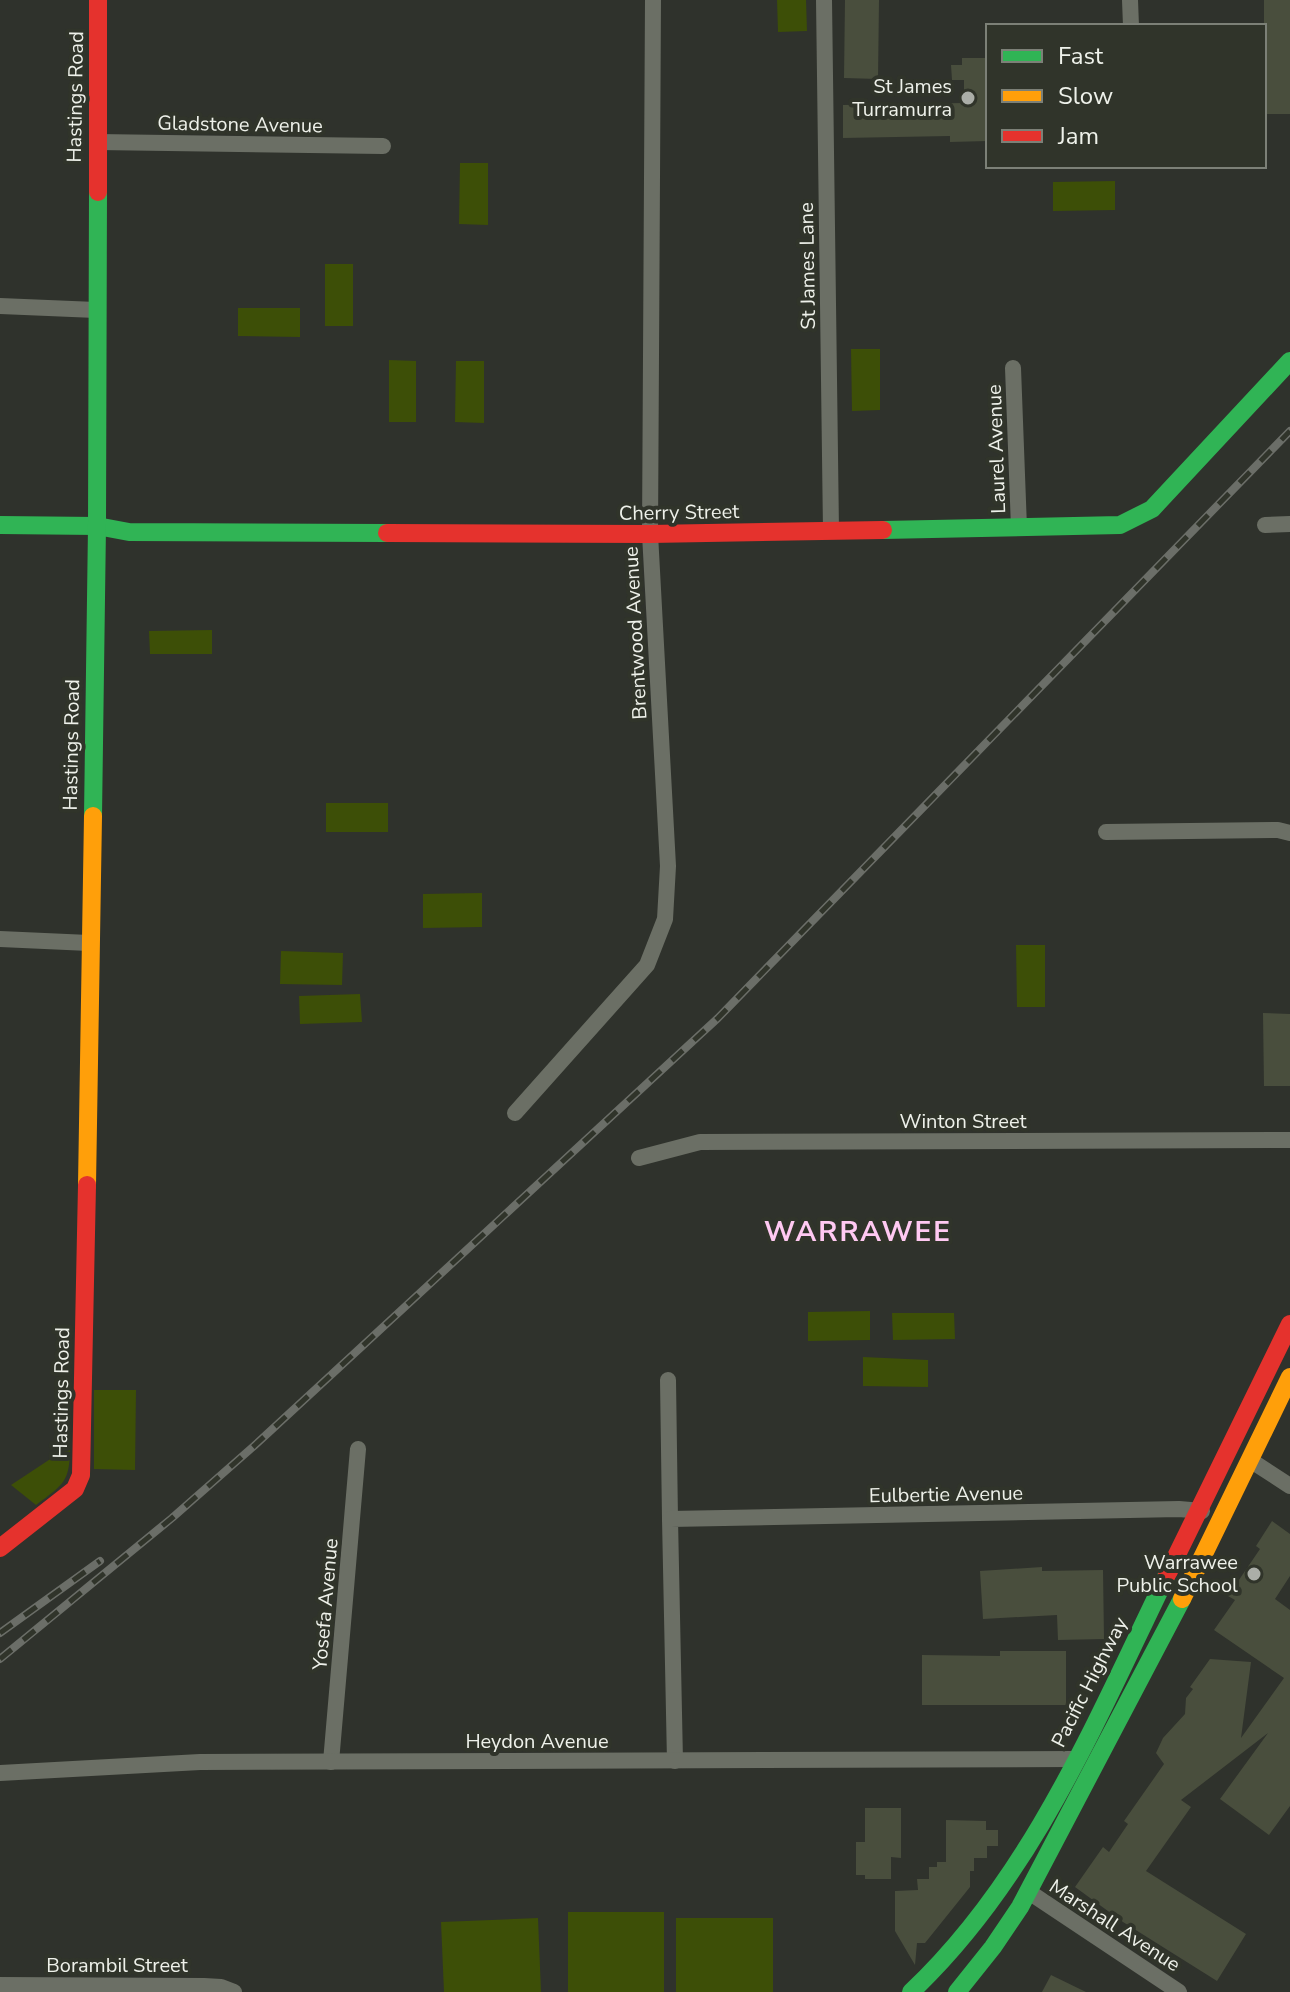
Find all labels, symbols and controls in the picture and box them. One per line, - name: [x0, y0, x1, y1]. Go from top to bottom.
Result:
- legend: [986, 24, 1266, 168]
- street label: Hastings Road: [61, 31, 90, 163]
- text: Fast: [1058, 40, 1104, 72]
- place label: St James Turramurra: [852, 73, 952, 123]
- text: Slow: [1058, 80, 1113, 112]
- marker: St James Turramurra: [959, 89, 977, 107]
- street label: Gladstone Avenue: [157, 110, 323, 139]
- text: Jam: [1057, 120, 1099, 152]
- street label: St James Lane: [793, 202, 822, 330]
- street label: Laurel Avenue: [981, 384, 1012, 514]
- street label: Cherry Street: [619, 498, 740, 527]
- street label: Brentwood Avenue: [617, 546, 654, 720]
- street label: Hastings Road: [57, 679, 86, 811]
- street label: Winton Street: [899, 1108, 1028, 1135]
- district label: WARRAWEE: [764, 1213, 952, 1251]
- street label: Hastings Road: [47, 1327, 76, 1459]
- street label: Eulbertie Avenue: [869, 1480, 1023, 1509]
- street label: Yosefa Avenue: [306, 1537, 345, 1672]
- place label: Warrawee Public School: [1117, 1549, 1238, 1599]
- marker: Warrawee Public School: [1245, 1565, 1263, 1583]
- street label: Pacific Highway: [1045, 1612, 1134, 1752]
- street label: Heydon Avenue: [465, 1728, 609, 1755]
- street label: Marshall Avenue: [1044, 1873, 1186, 1978]
- street label: Borambil Street: [46, 1952, 189, 1979]

